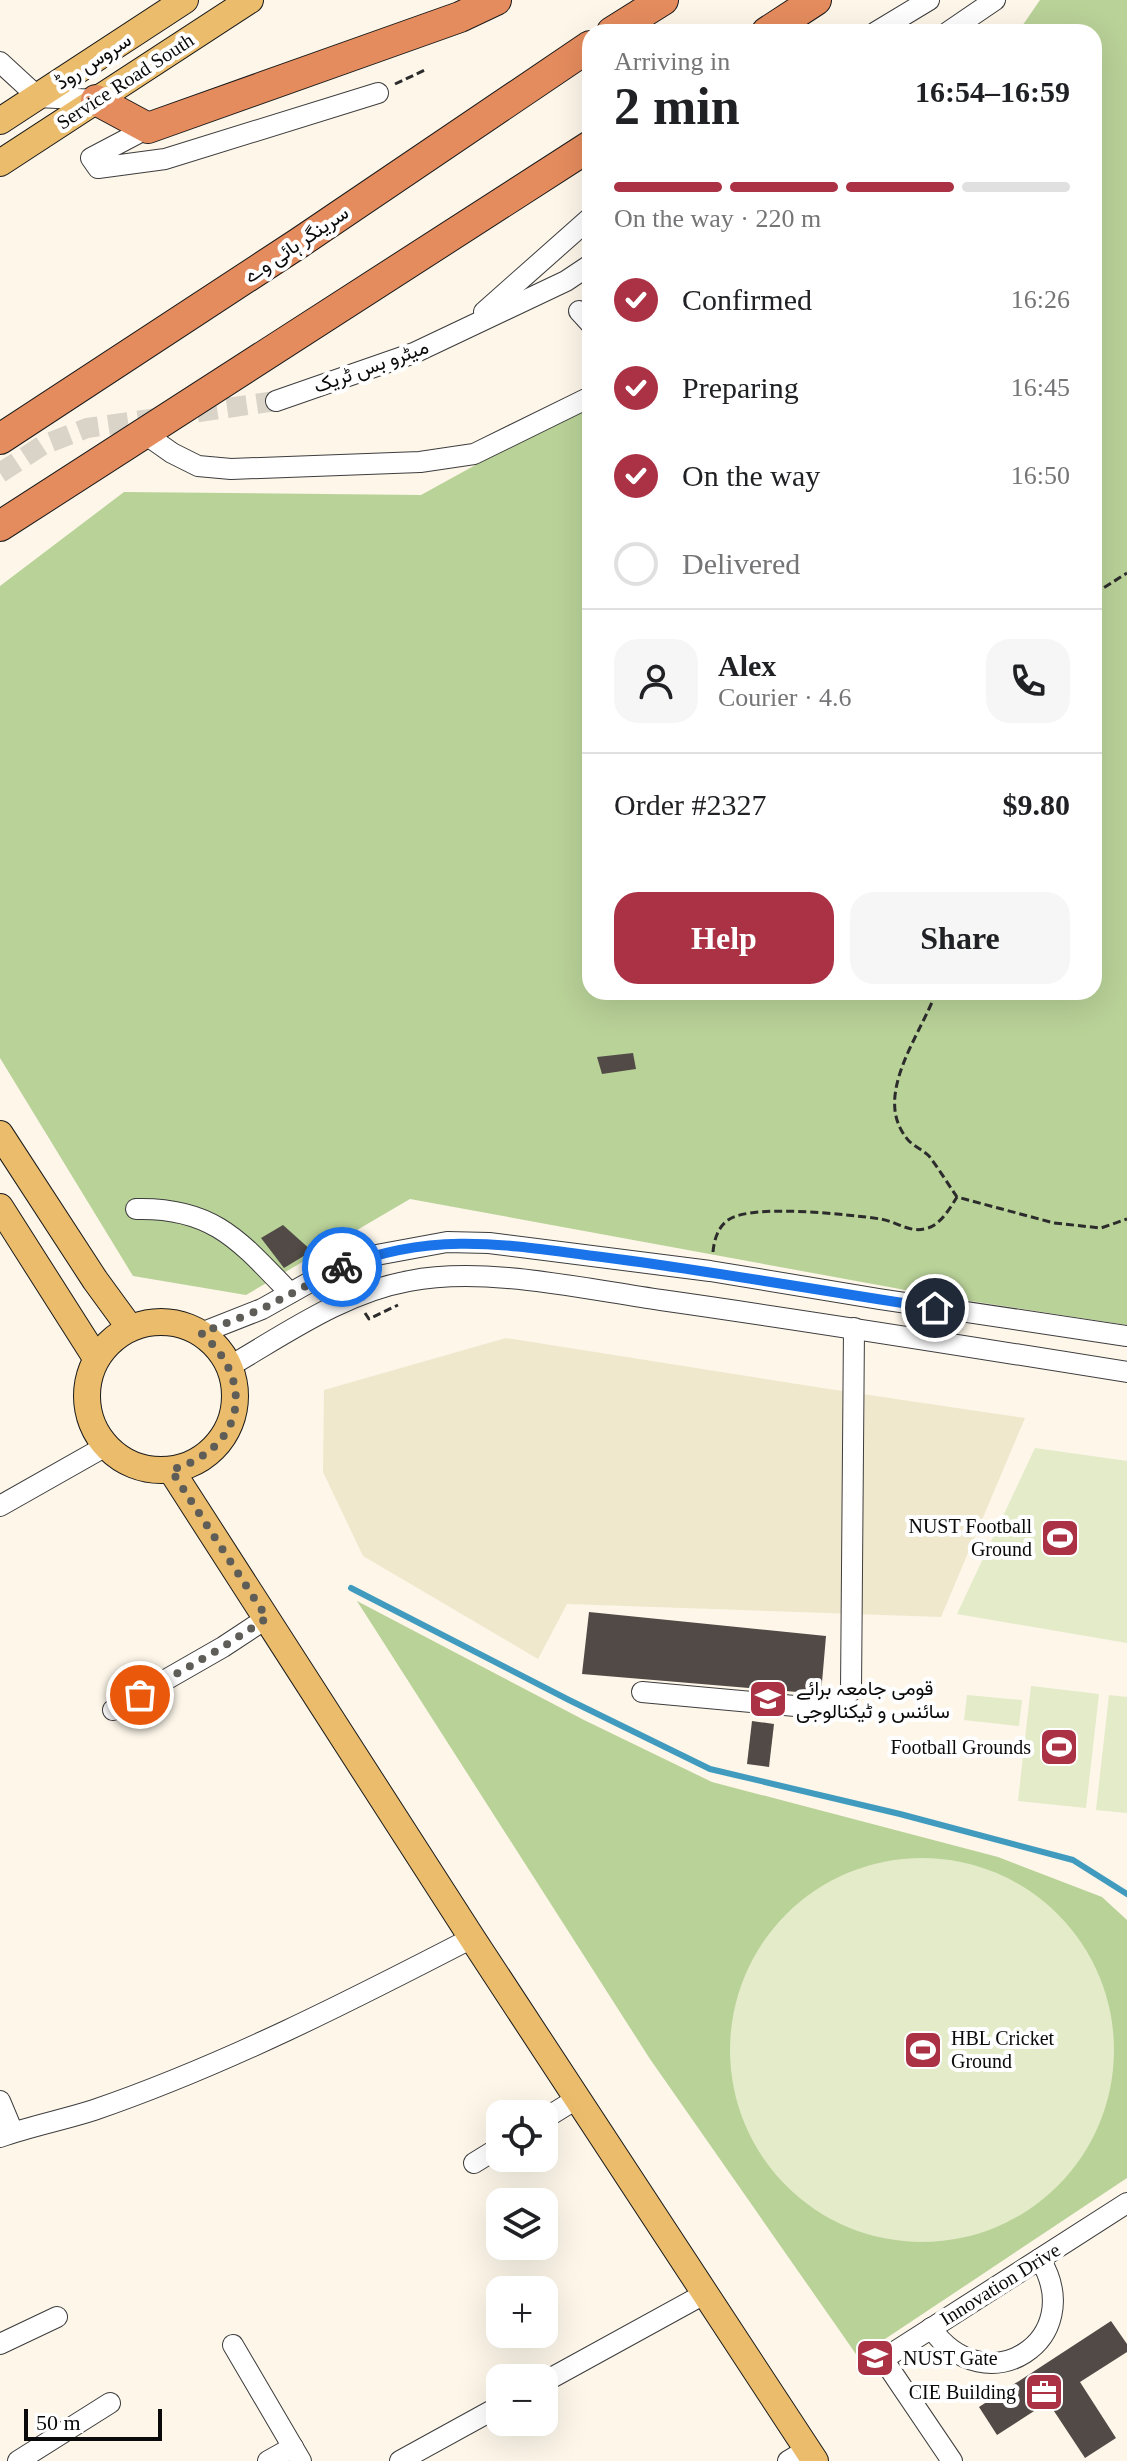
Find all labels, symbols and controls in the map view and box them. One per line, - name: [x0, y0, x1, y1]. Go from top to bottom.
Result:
- street label: سروس روڈ: [51, 28, 136, 95]
- street label: Service Road South: [52, 29, 198, 133]
- text: Arriving in: [614, 47, 730, 76]
- text: 16:54–16:59: [915, 75, 1070, 108]
- text: 2 min: [614, 78, 740, 135]
- street label: سرینگر ہائی وے: [240, 201, 353, 289]
- text: On the way · 220 m: [614, 204, 821, 233]
- icon: check: [614, 278, 658, 322]
- text: Confirmed: [682, 283, 812, 316]
- text: 16:26: [1011, 285, 1070, 314]
- street label: میٹرو بس ٹریک: [311, 335, 432, 399]
- icon: check: [614, 366, 658, 410]
- text: Preparing: [682, 371, 799, 404]
- text: 16:45: [1011, 373, 1070, 402]
- icon: check: [614, 454, 658, 498]
- text: On the way: [682, 459, 820, 492]
- text: 16:50: [1011, 461, 1070, 490]
- text: Delivered: [682, 547, 800, 580]
- button: person: [614, 639, 698, 723]
- button: phone: [986, 639, 1070, 723]
- text: Alex: [718, 649, 776, 682]
- text: Courier · 4.6: [718, 683, 852, 712]
- text: Order #2327: [614, 788, 766, 821]
- text: $9.80: [1003, 788, 1070, 821]
- button: Help: [614, 892, 834, 984]
- button: Share: [850, 892, 1070, 984]
- courier: [302, 1227, 382, 1307]
- icon: bike: [320, 1245, 364, 1289]
- pin: [901, 1274, 969, 1342]
- icon: home: [913, 1286, 957, 1330]
- place label: NUST Football Ground: [908, 1515, 1032, 1560]
- sports icon: NUST Football Ground: [1039, 1517, 1081, 1559]
- pin: [106, 1661, 174, 1729]
- icon: bag: [118, 1673, 162, 1717]
- place label: قومی جامعہ برائے سائنس و ٹیکنالوجی: [796, 1677, 950, 1724]
- school or university icon: قومی جامعہ برائے سائنس و ٹیکنالوجی: [747, 1678, 789, 1720]
- sports icon: Football Grounds: [1038, 1726, 1080, 1768]
- place label: Football Grounds: [890, 1736, 1031, 1758]
- place label: HBL Cricket Ground: [951, 2027, 1055, 2072]
- sports icon: HBL Cricket Ground: [902, 2029, 944, 2071]
- map controls: [486, 2100, 558, 2436]
- button: locate: [486, 2100, 558, 2172]
- button: layers: [486, 2188, 558, 2260]
- street label: Innovation Drive: [936, 2238, 1064, 2330]
- button: +: [486, 2276, 558, 2348]
- school or university icon: NUST Gate: [854, 2337, 896, 2379]
- place label: NUST Gate: [903, 2347, 998, 2369]
- button: −: [486, 2364, 558, 2436]
- office icon: CIE Building: [1023, 2371, 1065, 2413]
- place label: CIE Building: [909, 2381, 1016, 2404]
- scale bar: [24, 2405, 162, 2441]
- text: 50 m: [36, 2410, 81, 2435]

